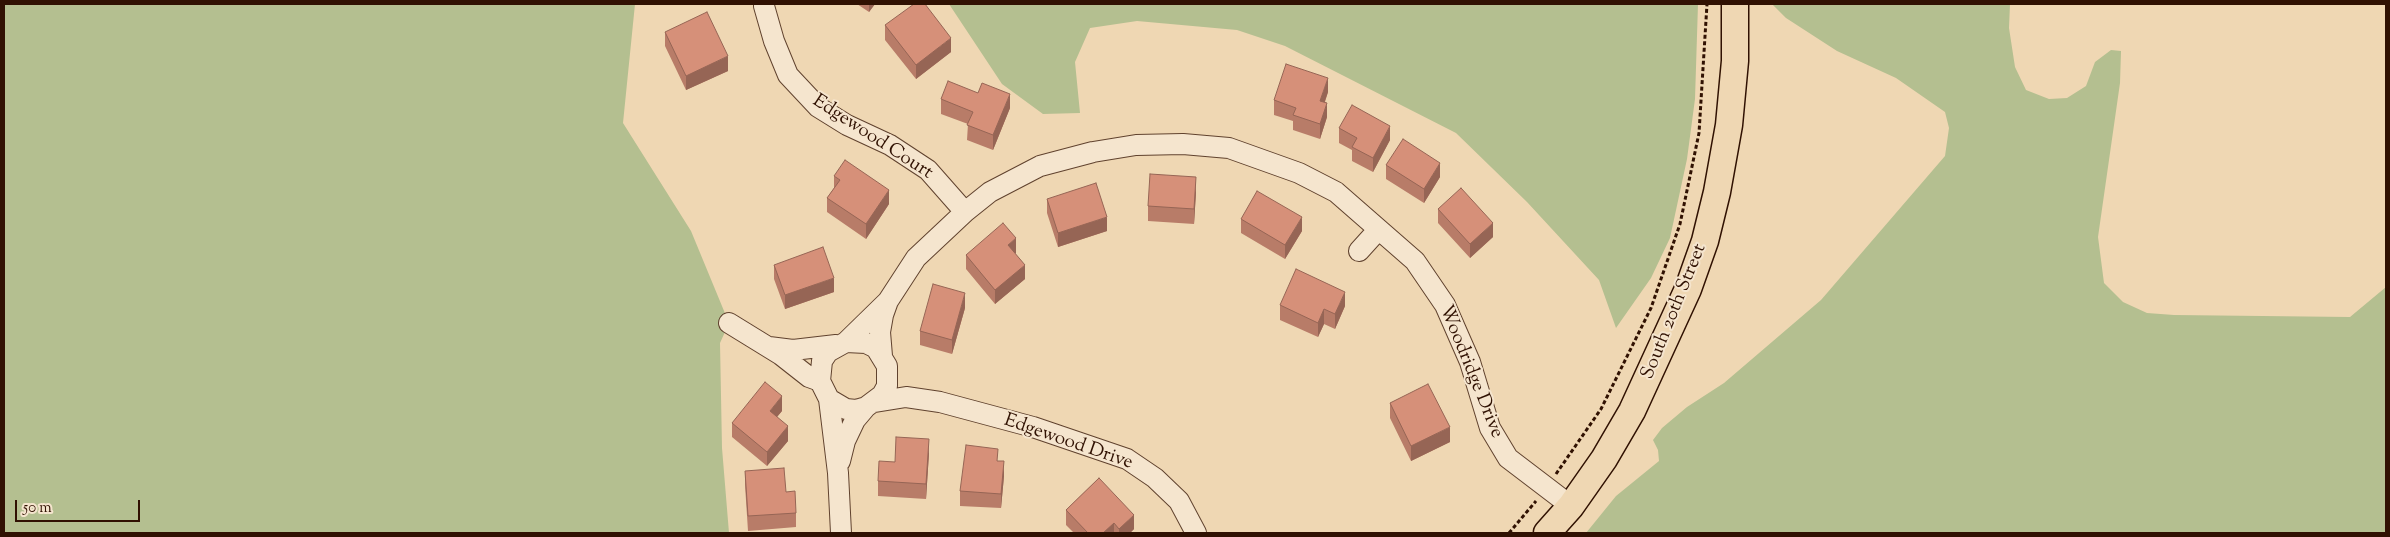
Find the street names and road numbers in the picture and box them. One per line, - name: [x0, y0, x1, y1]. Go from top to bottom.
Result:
- street label: Edgewood Court: [808, 91, 936, 185]
- street label: South 20th Street: [1637, 241, 1713, 383]
- street label: Woodridge Drive: [1433, 302, 1507, 442]
- street label: Edgewood Drive: [1001, 410, 1135, 476]

